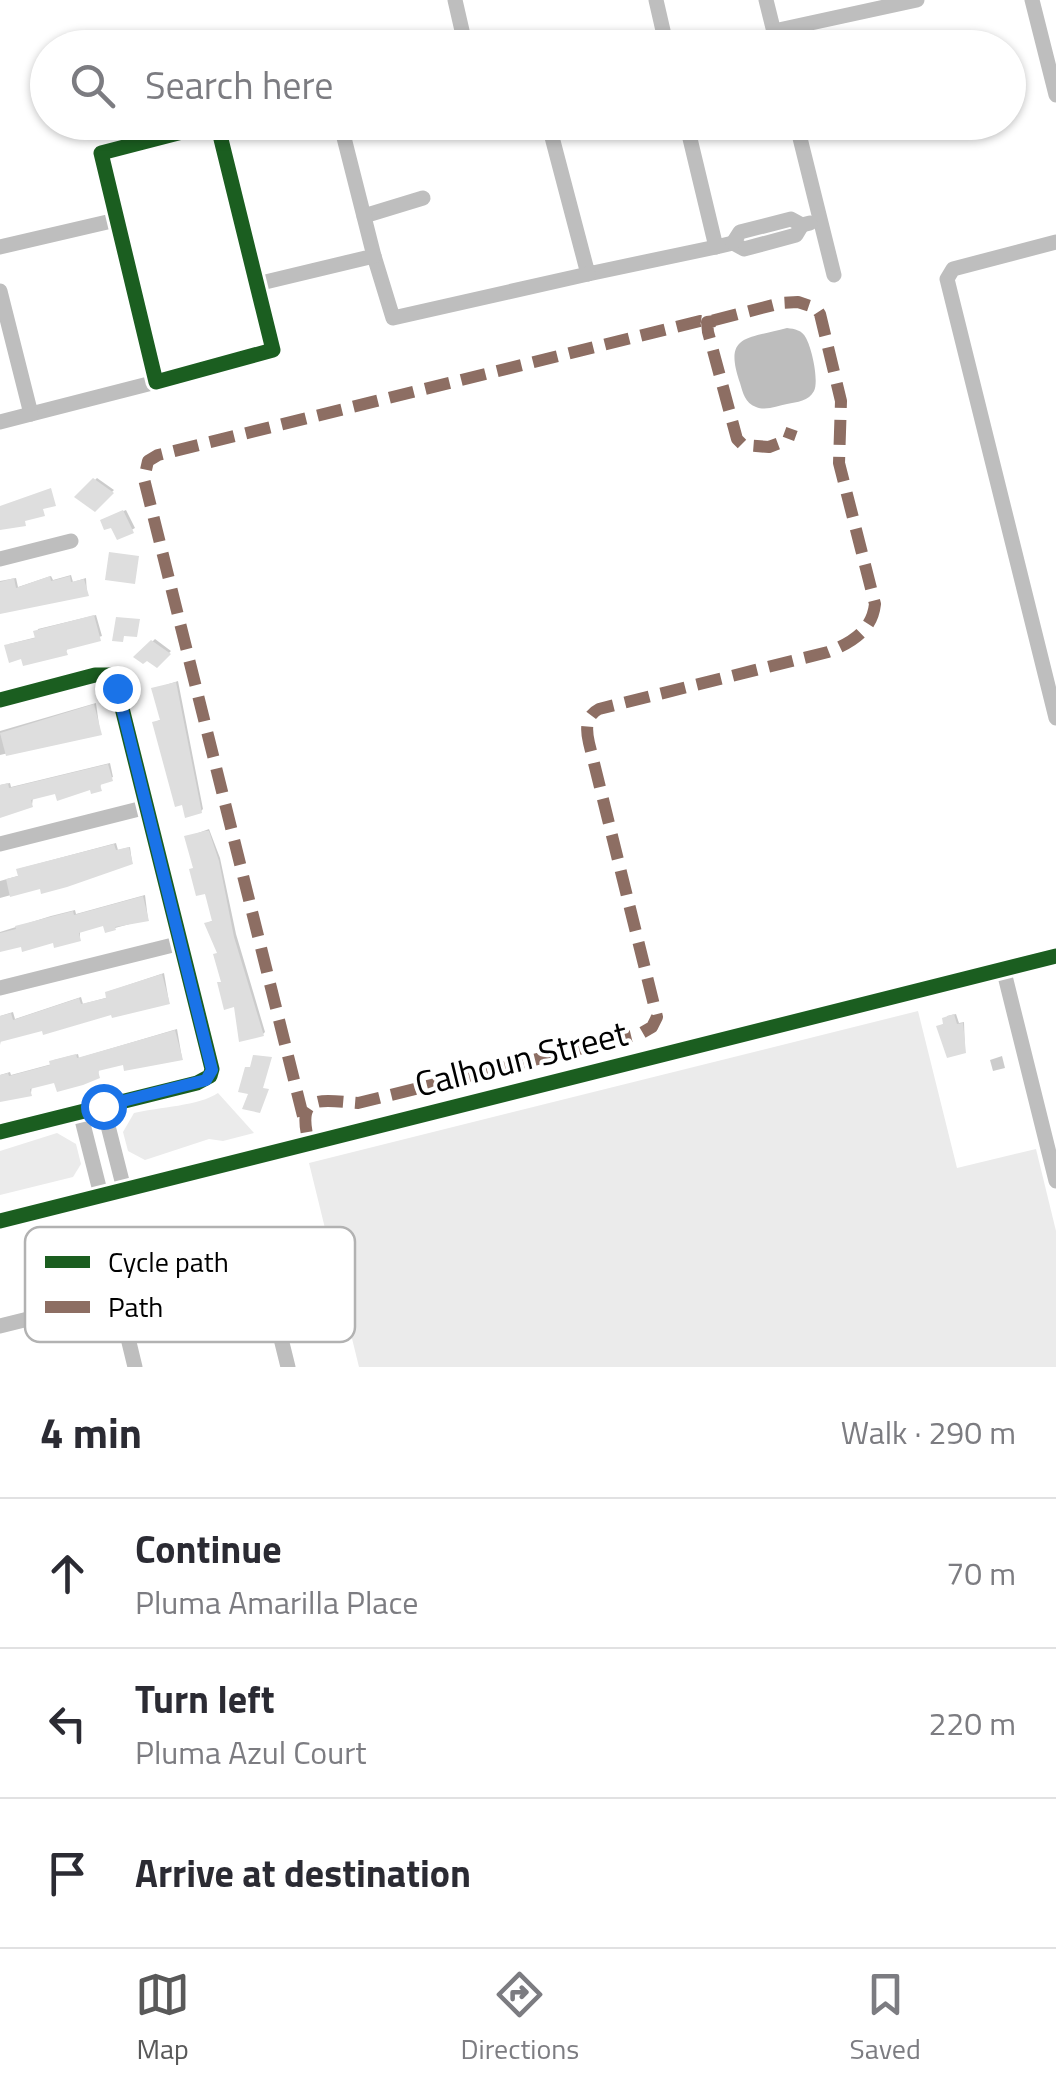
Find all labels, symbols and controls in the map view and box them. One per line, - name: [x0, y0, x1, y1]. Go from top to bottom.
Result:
- search box: [30, 30, 1026, 140]
- text: Search here: [145, 56, 333, 114]
- icon: search: [65, 58, 120, 113]
- route end: [95, 666, 141, 712]
- street label: Calhoun Street: [409, 1006, 633, 1110]
- route start: [81, 1084, 127, 1130]
- legend: [25, 1227, 355, 1342]
- text: Cycle path: [108, 1240, 229, 1283]
- text: Path: [108, 1285, 163, 1328]
- text: 4 min: [40, 1400, 142, 1464]
- text: Walk · 290 m: [841, 1408, 1016, 1456]
- text: Continue: [135, 1520, 282, 1578]
- icon: ahead: [40, 1546, 95, 1601]
- text: 70 m: [946, 1549, 1016, 1597]
- text: Pluma Amarilla Place: [135, 1578, 418, 1626]
- text: Turn left: [135, 1670, 275, 1728]
- icon: left: [40, 1696, 95, 1751]
- text: 220 m: [928, 1699, 1016, 1747]
- text: Pluma Azul Court: [135, 1728, 367, 1776]
- text: Arrive at destination: [135, 1844, 471, 1902]
- icon: arrive: [40, 1846, 95, 1901]
- tab: Map: [135, 1967, 190, 2070]
- tab: Directions: [460, 1967, 579, 2070]
- tab: Saved: [850, 1967, 921, 2070]

